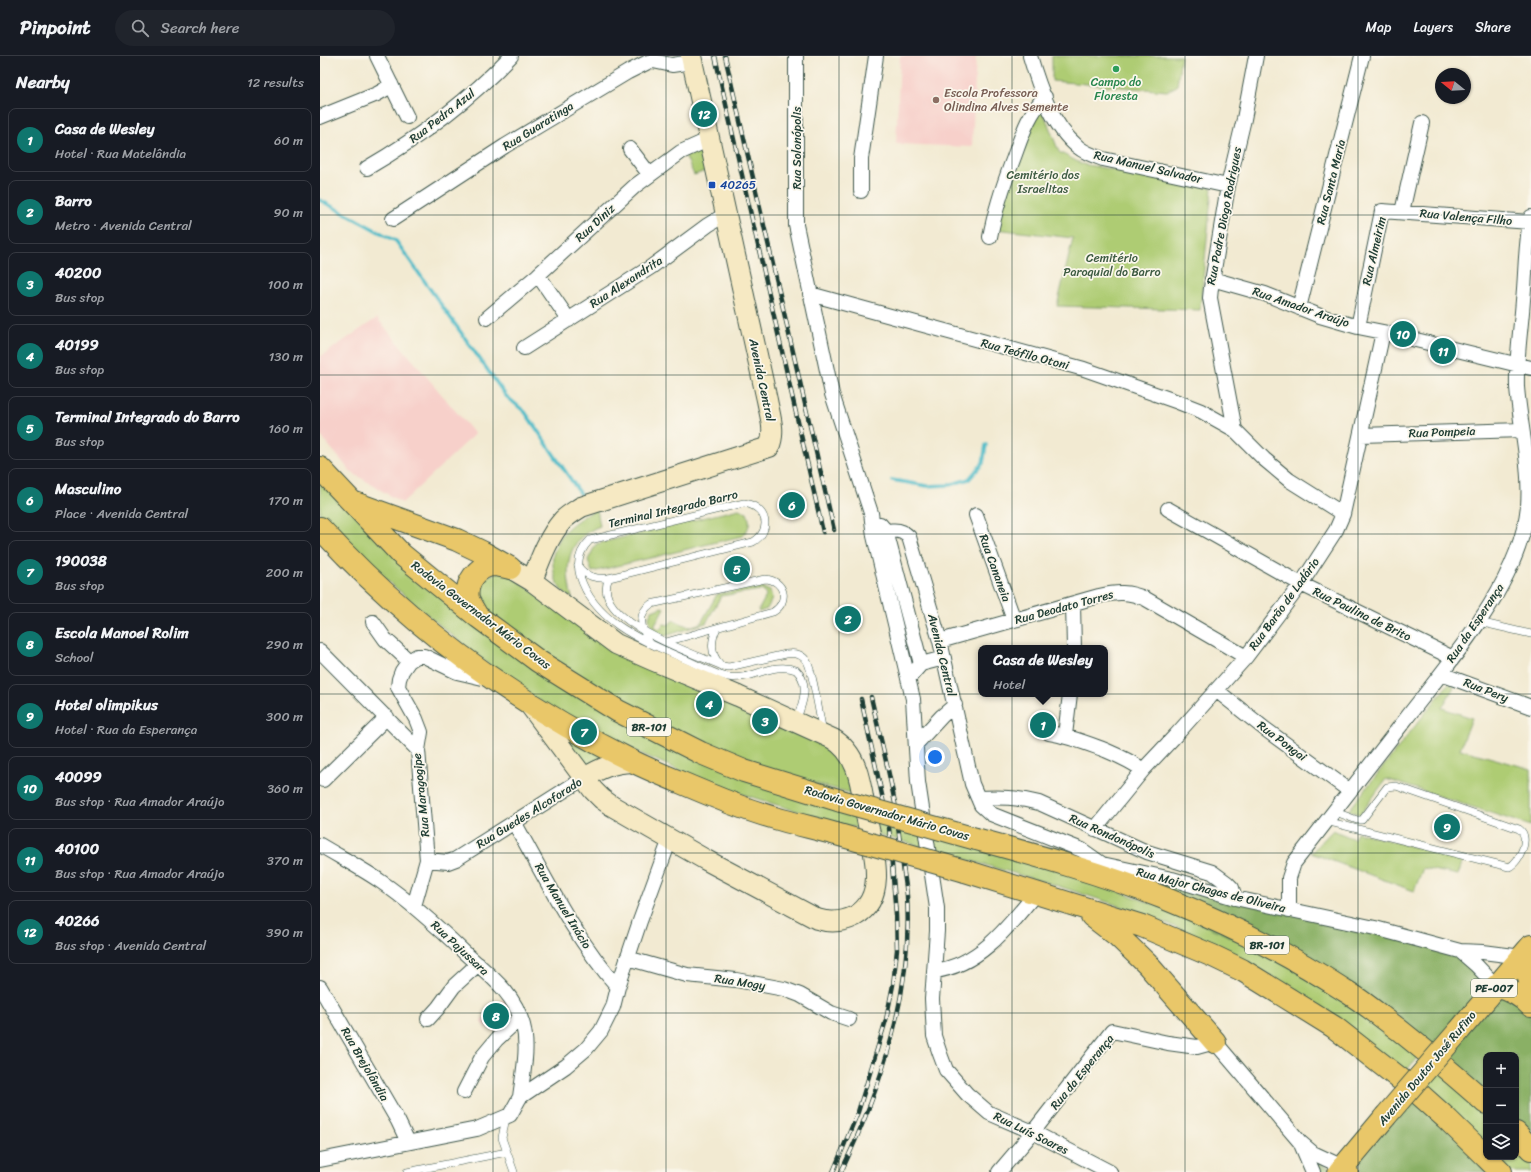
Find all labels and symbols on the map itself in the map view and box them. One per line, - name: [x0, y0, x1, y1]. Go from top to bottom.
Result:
- marker: Campo do Floresta: [1111, 64, 1121, 74]
- north arrow: [1435, 68, 1471, 104]
- place label: Campo do Floresta: [1091, 71, 1141, 107]
- place label: Escola Professora Olindina Alves Semente: [944, 82, 1069, 118]
- street label: Rua Pedra Azul: [404, 83, 481, 149]
- street label: Rua Guaratinga: [498, 95, 578, 157]
- marker: Escola Professora Olindina Alves Semente: [931, 95, 941, 105]
- pin: 12: [691, 99, 717, 129]
- street label: Rua Solonópolis: [786, 106, 808, 190]
- street label: Rua Santa Maria: [1310, 137, 1352, 227]
- street label: Rua Manuel Salvador: [1092, 144, 1205, 190]
- street label: Rua Padre Diogo Rodrigues: [1200, 145, 1248, 287]
- park label: Cemitério dos Israelitas: [1007, 164, 1080, 200]
- place label: 40265: [720, 174, 756, 196]
- marker: 40265: [707, 180, 717, 190]
- street label: Rua Diniz: [570, 198, 621, 248]
- street label: Rua Valença Filho: [1419, 202, 1513, 232]
- street label: Rua Almeirim: [1355, 214, 1393, 288]
- park label: Cemitério Paroquial do Barro: [1063, 247, 1161, 283]
- street label: Rua Alexandrita: [585, 250, 667, 314]
- street label: Rua Amador Araújo: [1249, 280, 1353, 334]
- pin: 10: [1390, 319, 1416, 349]
- street label: Rua Teófilo Otoni: [978, 332, 1072, 377]
- street label: Avenida Central: [742, 335, 782, 424]
- pin: 11: [1430, 336, 1456, 366]
- street label: Rua Pompeia: [1408, 420, 1476, 444]
- street label: Terminal Integrado Barro: [606, 483, 740, 535]
- pin: 6: [779, 490, 805, 520]
- street label: Rua Cananeia: [973, 531, 1017, 605]
- street label: Rua Barão de Ladário: [1243, 553, 1325, 655]
- pin: 5: [724, 554, 750, 584]
- street label: Rodovia Governador Mário Covas: [406, 555, 556, 675]
- street label: Rua da Esperança: [1440, 579, 1510, 667]
- street label: Rua Paulina de Brito: [1309, 581, 1415, 647]
- street label: Rua Deodato Torres: [1012, 583, 1116, 631]
- pin: 2: [835, 604, 861, 634]
- street label: Avenida Central: [921, 610, 963, 699]
- street label: Rua Pery: [1460, 671, 1513, 709]
- pin: 4: [696, 689, 722, 719]
- pin: 3: [752, 706, 778, 736]
- pin: 1: [1030, 710, 1056, 740]
- street label: Rua Pongai: [1252, 715, 1312, 768]
- pin: 7: [571, 717, 597, 747]
- road number: BR-101: [627, 718, 671, 736]
- your location: [925, 747, 945, 767]
- street label: Rua Maragogipe: [406, 752, 436, 838]
- street label: Rua Guedes Alcoforado: [472, 771, 587, 855]
- street label: Rodovia Governador Mário Covas: [802, 779, 972, 847]
- street label: Rua Rondonópolis: [1066, 807, 1158, 865]
- pin: 9: [1434, 812, 1460, 842]
- street label: Rua Manuel Inácio: [528, 859, 598, 953]
- street label: Rua Major Chagas de Oliveira: [1134, 861, 1289, 919]
- street label: Rua Pajussara: [426, 915, 494, 981]
- road number: BR-101: [1245, 936, 1289, 954]
- street label: Rua Mogy: [713, 967, 768, 997]
- road number: PE-007: [1471, 979, 1517, 997]
- pin: 8: [483, 1001, 509, 1031]
- street label: Avenida Doutor José Rufino: [1371, 1005, 1482, 1131]
- street label: Rua Brejolândia: [335, 1023, 395, 1105]
- street label: Rua da Esperança: [1044, 1029, 1120, 1115]
- street label: Rua Luís Soares: [990, 1105, 1072, 1161]

